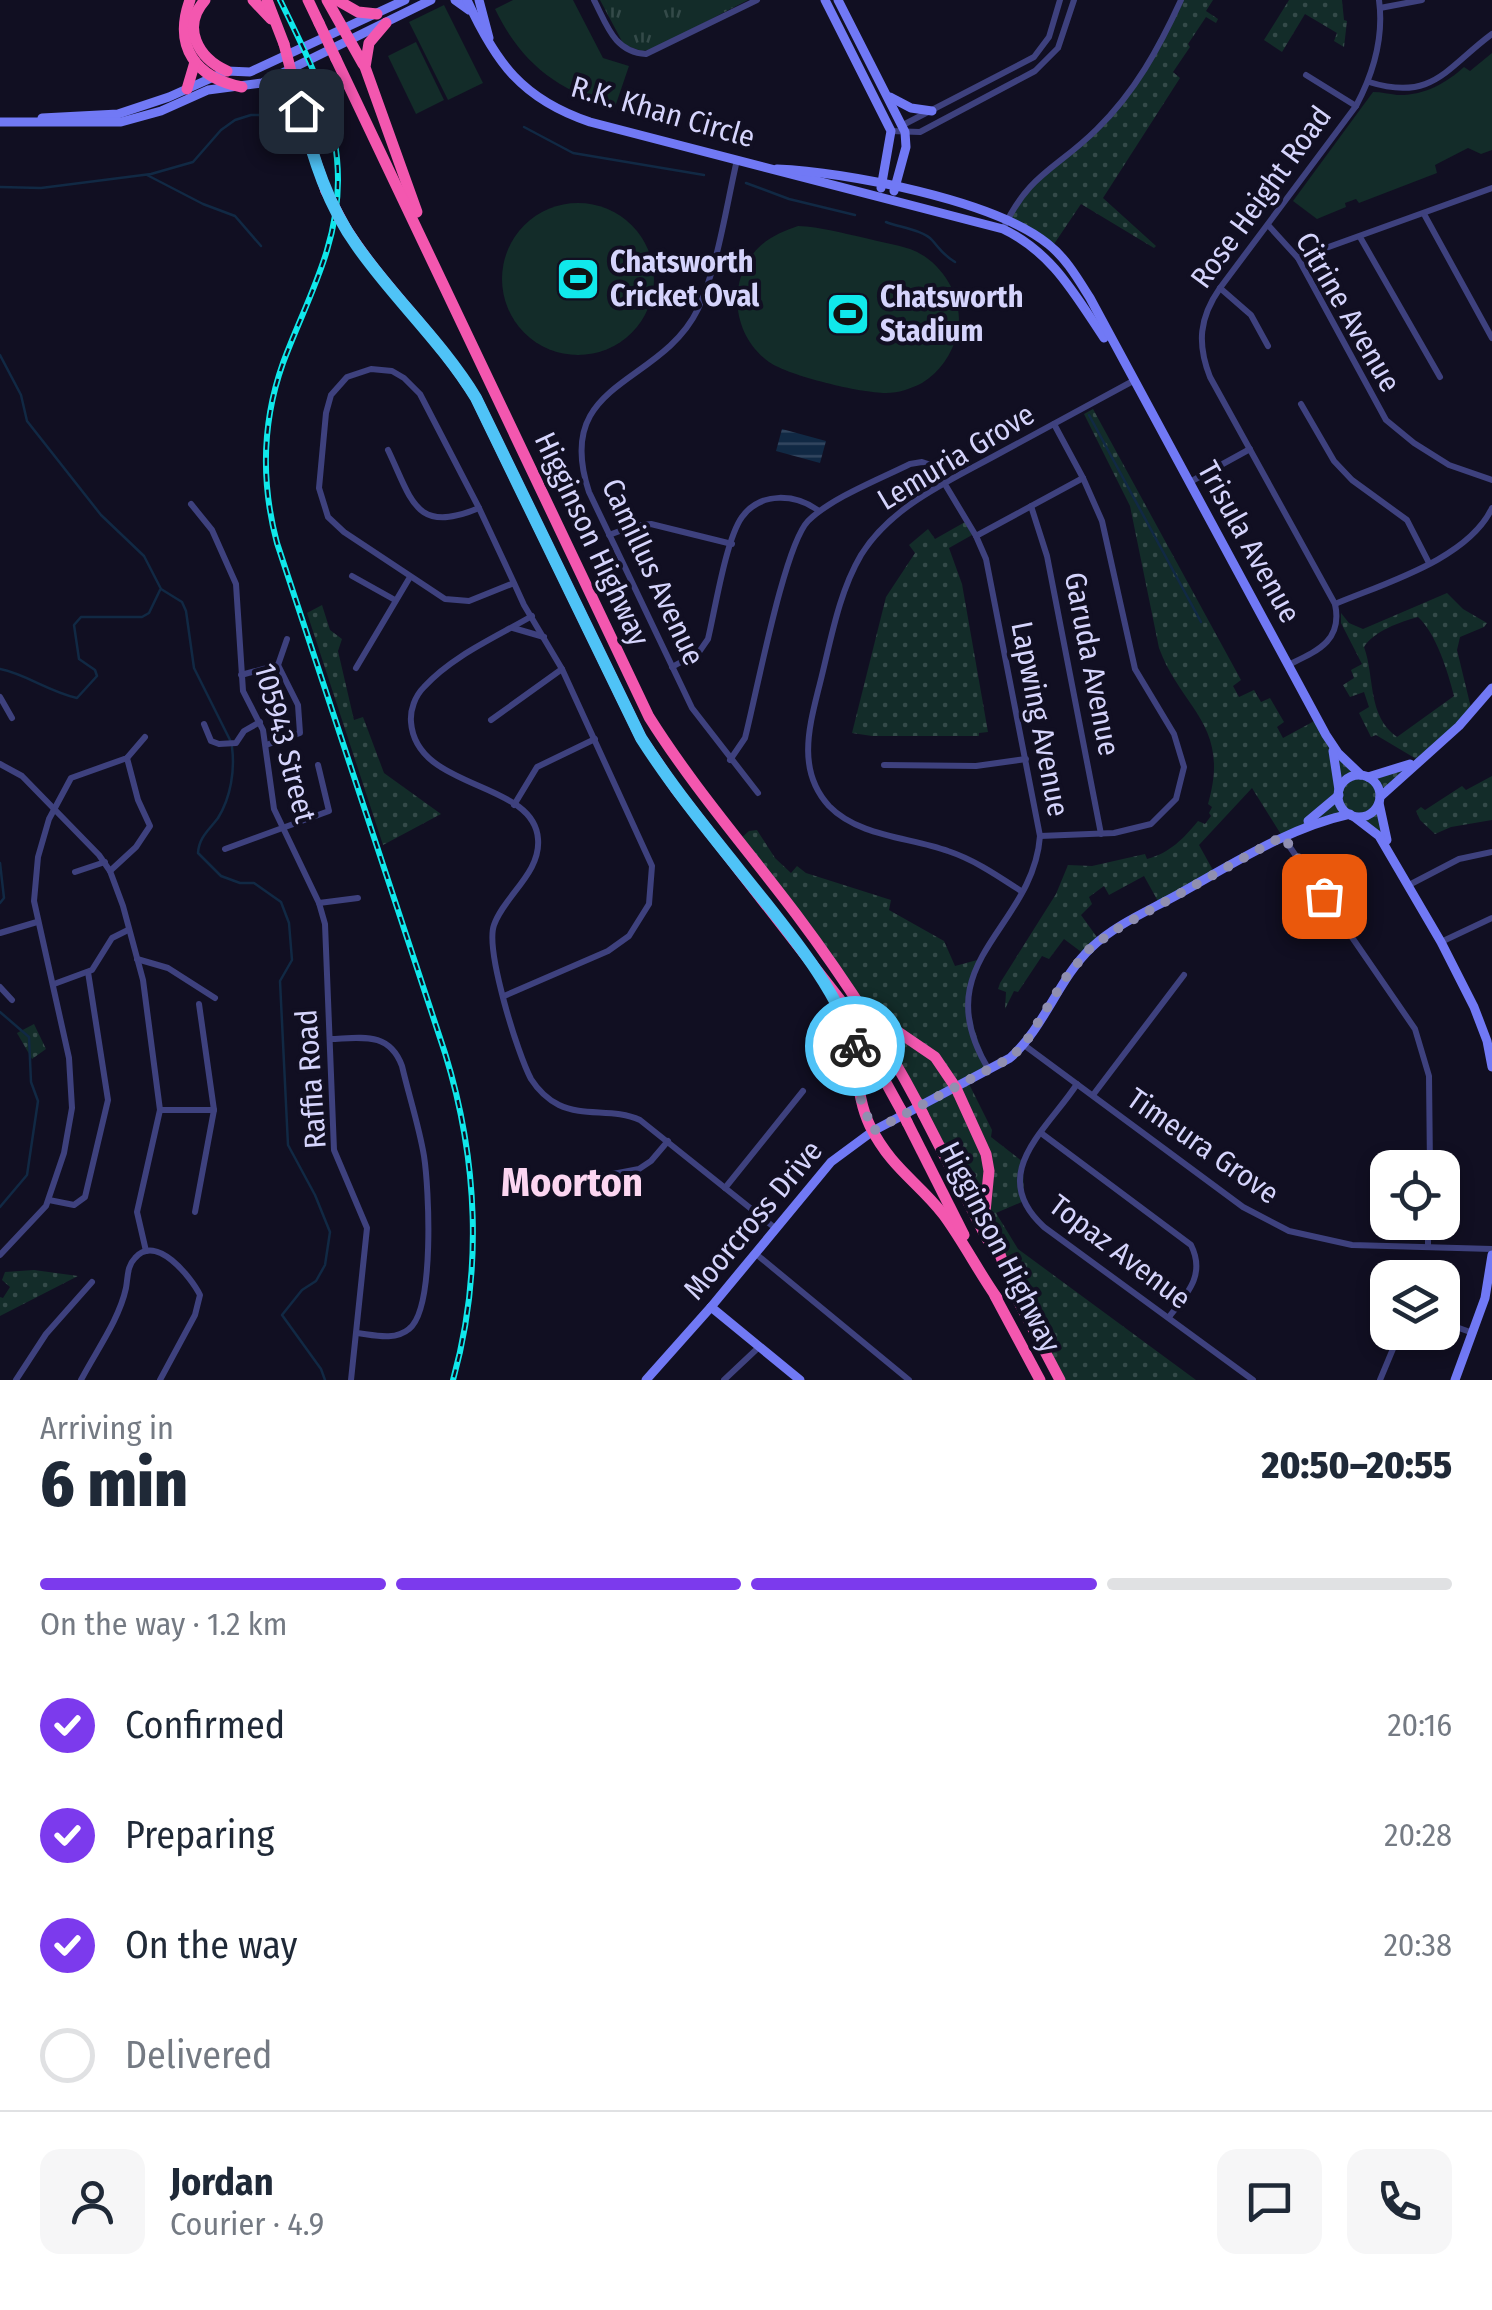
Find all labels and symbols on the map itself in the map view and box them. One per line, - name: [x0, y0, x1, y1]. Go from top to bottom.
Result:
- pin: [259, 69, 344, 154]
- street label: R.K. Khan Circle: [567, 69, 759, 155]
- street label: Rose Height Road: [1183, 99, 1339, 295]
- street label: Citrine Avenue: [1288, 226, 1408, 398]
- place label: Chatsworth Cricket Oval: [610, 244, 760, 314]
- sports icon: Chatsworth Cricket Oval: [555, 256, 601, 302]
- place label: Chatsworth Stadium: [880, 279, 1023, 349]
- sports icon: Chatsworth Stadium: [825, 291, 871, 337]
- street label: Lemuria Grove: [871, 396, 1041, 518]
- street label: Higginson Highway: [527, 427, 657, 652]
- street label: Trisula Avenue: [1190, 455, 1308, 629]
- street label: Camillus Avenue: [594, 473, 712, 671]
- street label: Garuda Avenue: [1057, 569, 1127, 759]
- street label: Lapwing Avenue: [1003, 618, 1077, 820]
- street label: 105943 Street: [246, 659, 324, 827]
- pin: [1282, 854, 1367, 939]
- courier: [805, 996, 905, 1096]
- street label: Raffia Road: [288, 1008, 334, 1150]
- street label: Timeura Grove: [1120, 1081, 1286, 1211]
- street label: Moorcross Drive: [676, 1133, 830, 1307]
- street label: Higginson Highway: [931, 1136, 1069, 1359]
- district label: Moorton: [501, 1159, 643, 1207]
- street label: Topaz Avenue: [1042, 1187, 1198, 1317]

